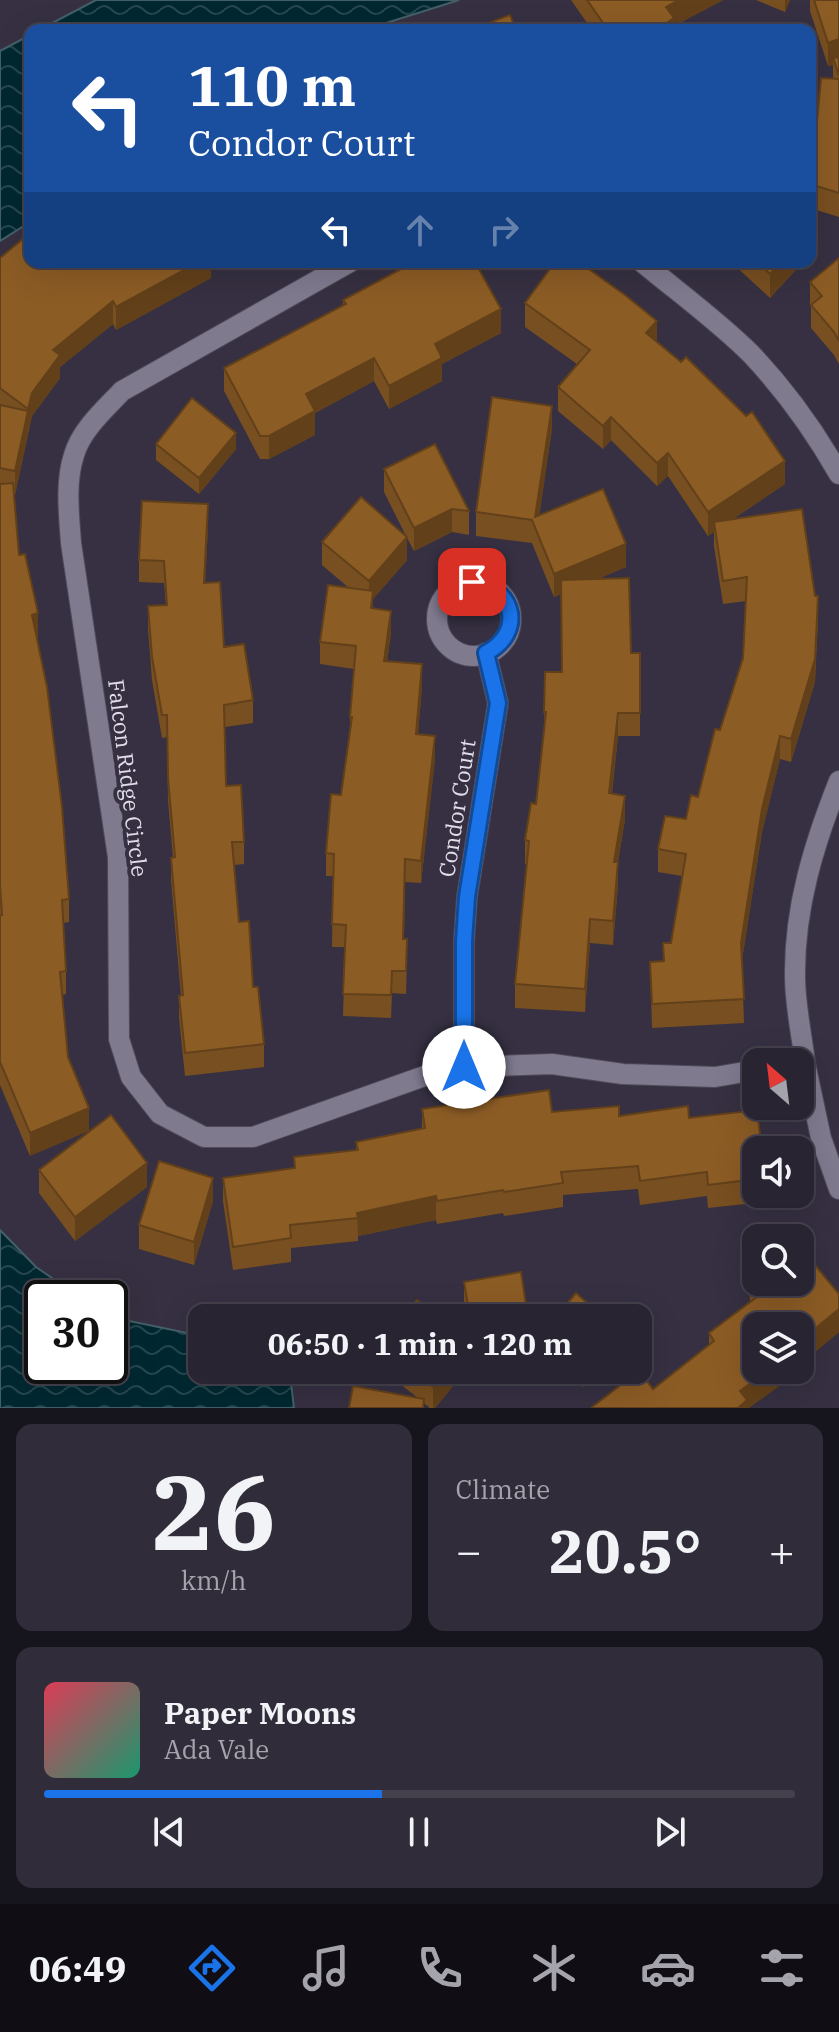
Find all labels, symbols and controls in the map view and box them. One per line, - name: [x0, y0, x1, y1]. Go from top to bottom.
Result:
- text: 110 m: [188, 49, 356, 121]
- icon: left: [56, 56, 160, 160]
- text: Condor Court: [188, 119, 415, 166]
- icon: left: [314, 208, 358, 252]
- icon: ahead: [398, 208, 442, 252]
- icon: right: [482, 208, 526, 252]
- pin: [438, 548, 506, 616]
- icon: arrive: [450, 560, 494, 604]
- street label: Falcon Ridge Circle: [102, 678, 155, 878]
- street label: Condor Court: [431, 737, 482, 879]
- position arrow: [422, 1025, 506, 1109]
- north arrow: [742, 1048, 814, 1120]
- map controls: [742, 1048, 814, 1384]
- button: sound: [742, 1136, 814, 1208]
- button: search: [742, 1224, 814, 1296]
- speed limit sign: 30: [24, 1280, 128, 1384]
- button: layers: [742, 1312, 814, 1384]
- text: 06:50 · 1 min · 120 m: [268, 1324, 572, 1363]
- text: 26: [151, 1443, 276, 1579]
- text: Climate: [456, 1472, 550, 1506]
- text: 20.5°: [549, 1511, 702, 1590]
- text: −: [456, 1522, 482, 1579]
- text: +: [769, 1522, 795, 1579]
- text: km/h: [181, 1563, 247, 1597]
- text: Paper Moons: [164, 1693, 356, 1732]
- text: Ada Vale: [164, 1732, 269, 1766]
- icon: previous: [147, 1810, 191, 1854]
- icon: pause: [397, 1810, 441, 1854]
- icon: next: [648, 1810, 692, 1854]
- icon: directions: [184, 1940, 240, 1996]
- icon: music: [298, 1940, 354, 1996]
- icon: phone: [412, 1940, 468, 1996]
- icon: climate: [526, 1940, 582, 1996]
- icon: car: [640, 1940, 696, 1996]
- icon: filters: [754, 1940, 810, 1996]
- text: 06:49: [29, 1945, 126, 1992]

